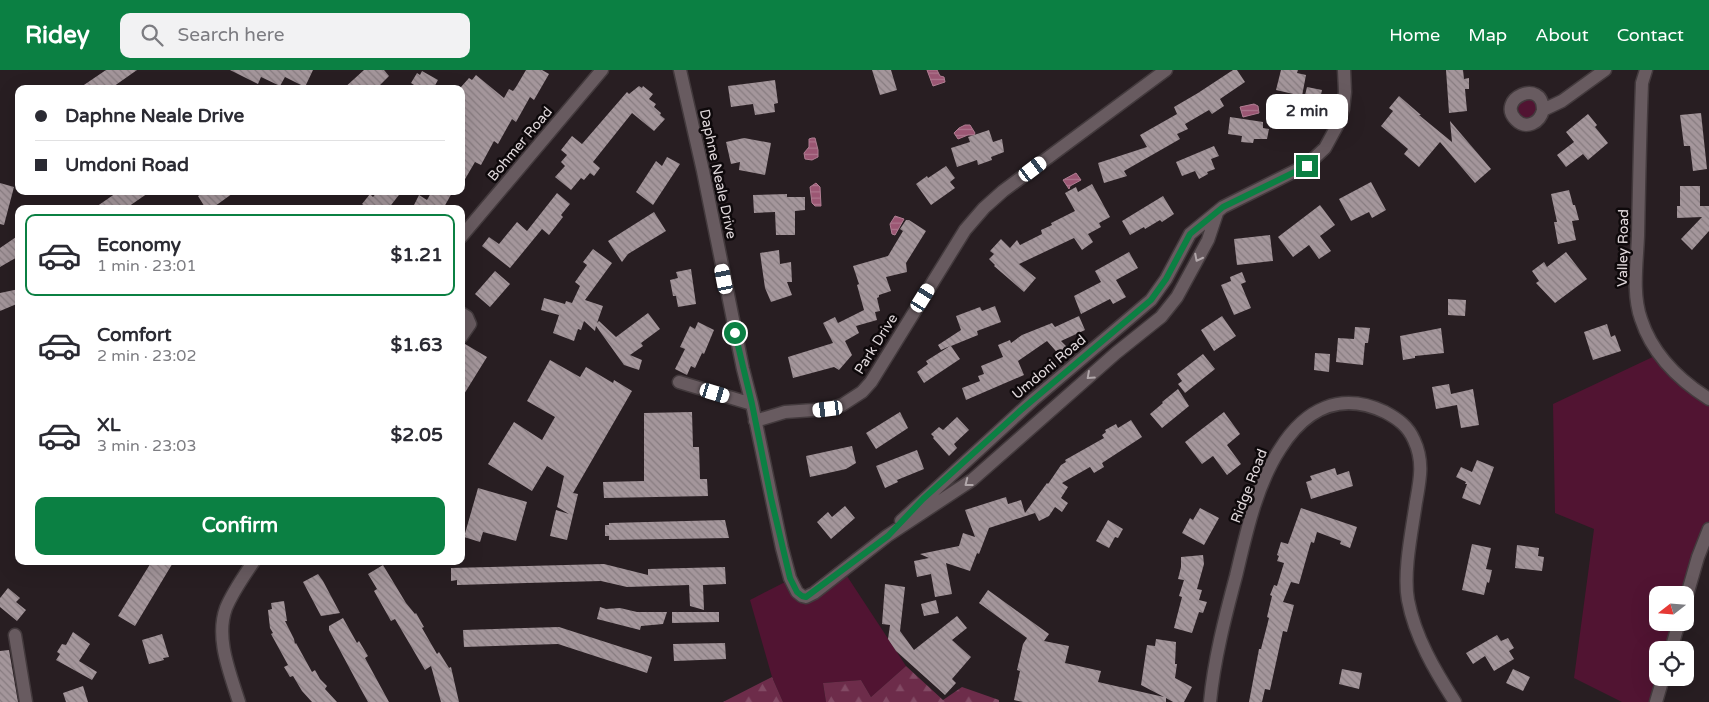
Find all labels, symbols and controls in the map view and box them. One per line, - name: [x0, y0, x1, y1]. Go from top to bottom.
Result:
- search box: [120, 13, 470, 58]
- text: Ridey: [25, 21, 90, 50]
- icon: search: [138, 21, 166, 49]
- text: Search here: [178, 24, 284, 46]
- text: Home: [1389, 24, 1440, 46]
- text: Map: [1468, 24, 1507, 46]
- text: About: [1535, 24, 1589, 46]
- text: Contact: [1617, 24, 1684, 46]
- callout: 2 min: [1266, 93, 1348, 128]
- text: 2 min: [1286, 101, 1328, 121]
- street label: Bohmer Road: [484, 103, 556, 185]
- text: Daphne Neale Drive: [65, 105, 244, 127]
- street label: Daphne Neale Drive: [696, 108, 740, 240]
- text: Umdoni Road: [65, 154, 189, 176]
- car: [1016, 154, 1049, 184]
- route end: [1296, 155, 1318, 177]
- street label: Valley Road: [1614, 209, 1632, 287]
- icon: car: [37, 233, 82, 278]
- text: Economy: [97, 234, 181, 256]
- text: $1.21: [391, 244, 443, 266]
- one-way arrow: [1194, 253, 1204, 262]
- text: 1 min · 23:01: [97, 256, 196, 276]
- car: [713, 263, 734, 295]
- car: [908, 281, 937, 315]
- street label: Park Drive: [851, 311, 901, 377]
- route start: [724, 322, 746, 344]
- icon: car: [37, 323, 82, 368]
- text: Comfort: [97, 324, 171, 346]
- street label: Umdoni Road: [1009, 331, 1089, 403]
- text: $1.63: [391, 334, 443, 356]
- text: 2 min · 23:02: [97, 346, 196, 366]
- one-way arrow: [1086, 370, 1095, 379]
- car: [698, 381, 731, 405]
- car: [812, 400, 843, 418]
- icon: car: [37, 413, 82, 458]
- text: XL: [97, 414, 121, 436]
- text: $2.05: [391, 424, 443, 446]
- text: 3 min · 23:03: [97, 436, 196, 456]
- street label: Ridge Road: [1227, 447, 1271, 525]
- one-way arrow: [964, 478, 973, 487]
- button: Confirm: [35, 497, 445, 555]
- north arrow: [1649, 586, 1694, 631]
- map controls: [1649, 586, 1694, 686]
- button: locate: [1649, 641, 1694, 686]

